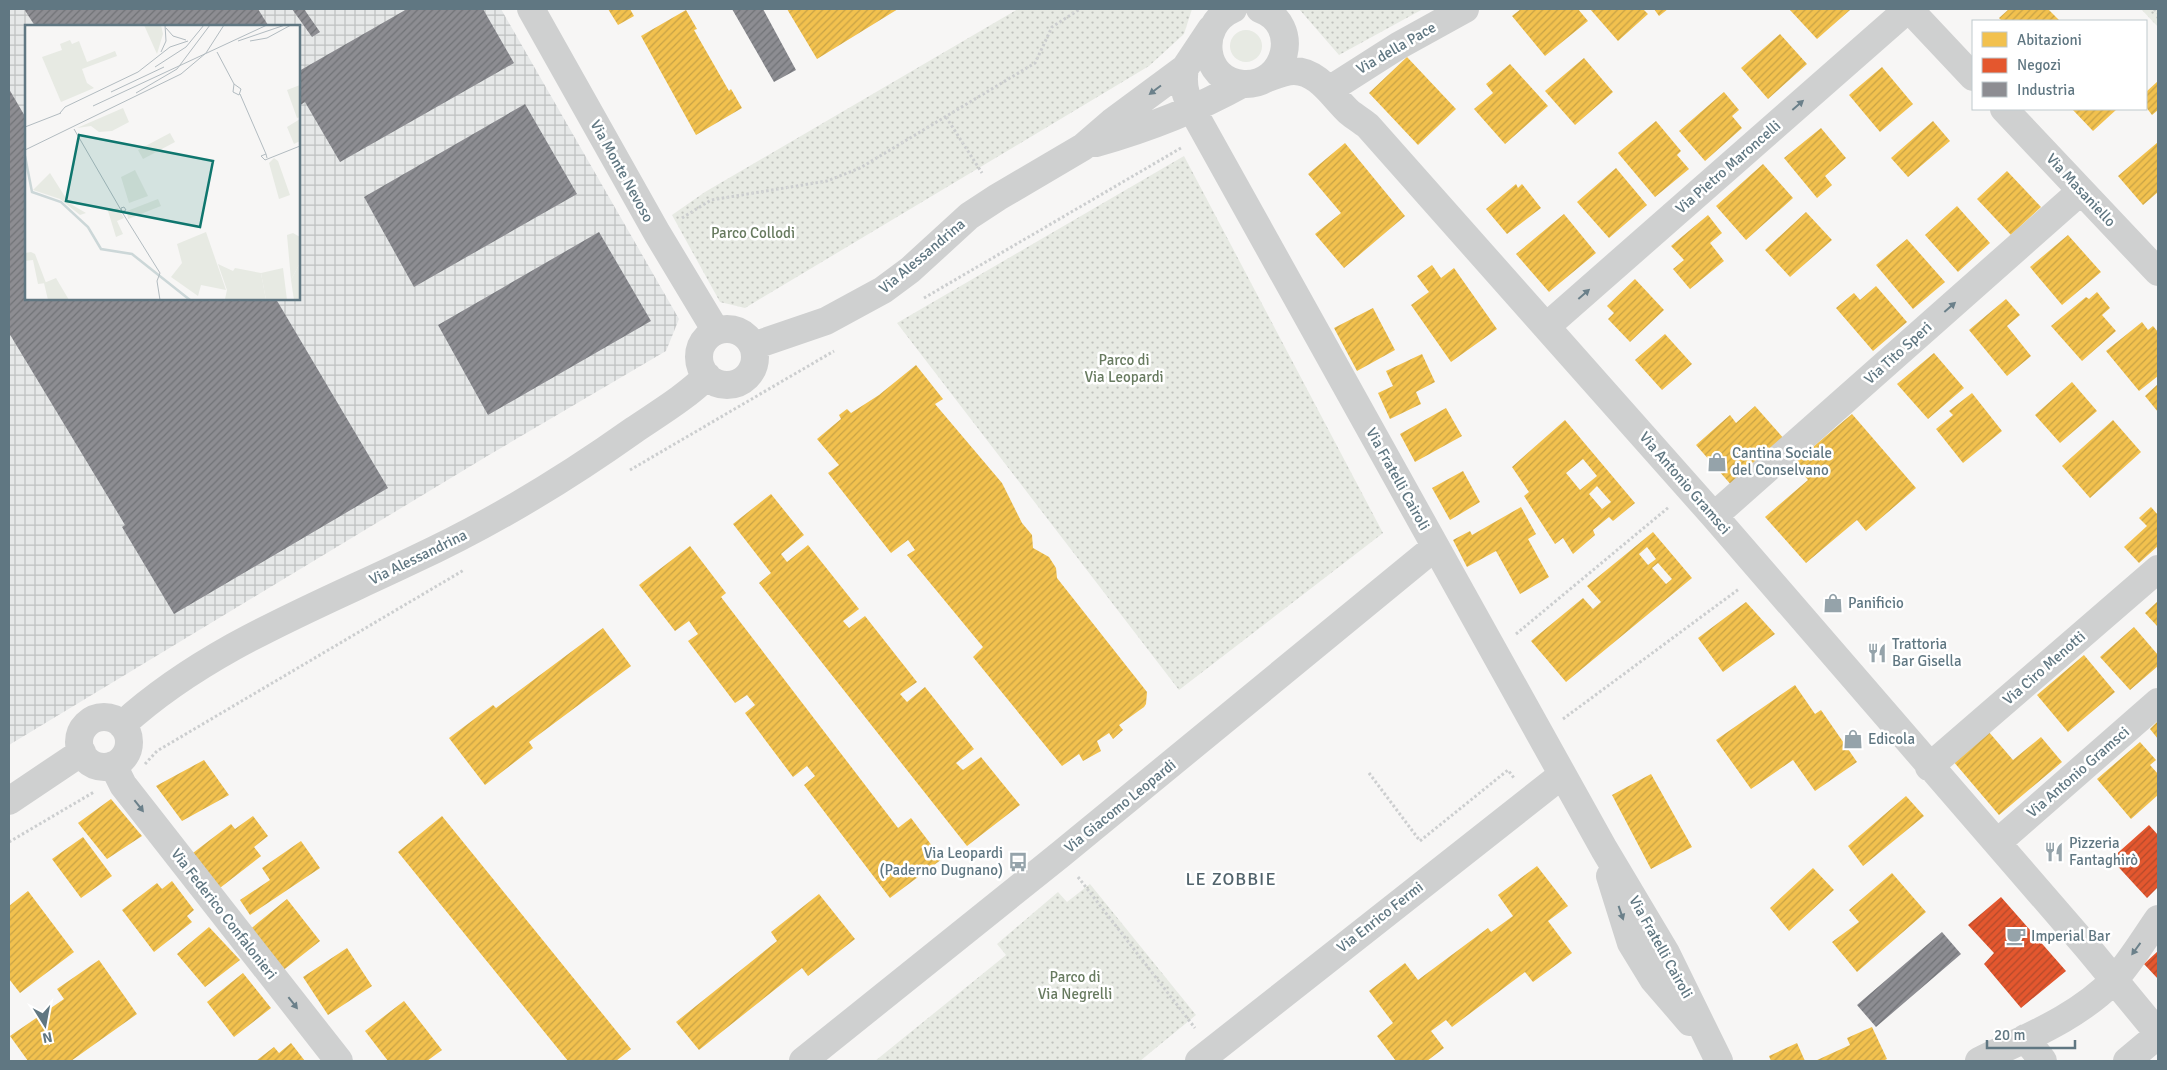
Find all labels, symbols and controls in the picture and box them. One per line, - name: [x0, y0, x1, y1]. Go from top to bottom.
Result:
- street label: Via della Pace: [1353, 18, 1439, 78]
- legend: [1972, 20, 2147, 110]
- inset map: [25, 25, 300, 300]
- text: Abitazioni: [2017, 31, 2082, 49]
- text: Negozi: [2017, 56, 2061, 74]
- text: Industria: [2017, 81, 2075, 99]
- one-way arrow: [1148, 85, 1162, 95]
- one-way arrow: [1791, 100, 1804, 111]
- street label: Via Pietro Maroncelli: [1672, 116, 1784, 218]
- street label: Via Monte Nevoso: [587, 117, 658, 225]
- street label: Via Masaniello: [2043, 150, 2120, 230]
- street label: Via Alessandrina: [875, 215, 969, 297]
- park label: Parco Collodi: [711, 224, 795, 242]
- one-way arrow: [1578, 289, 1590, 300]
- one-way arrow: [1944, 302, 1956, 313]
- street label: Via Tito Speri: [1860, 318, 1936, 388]
- park label: Parco di Via Leopardi: [1084, 351, 1164, 386]
- street label: Via Fratelli Cairoli: [1362, 425, 1434, 533]
- street label: Via Antonio Gramsci: [1636, 428, 1734, 538]
- place label: Cantina Sociale del Conselvano: [1732, 444, 1832, 479]
- shop icon: Cantina Sociale del Conselvano: [1706, 451, 1728, 473]
- street label: Via Alessandrina: [366, 525, 470, 589]
- shop icon: Panificio: [1822, 592, 1844, 614]
- place label: Panificio: [1848, 594, 1904, 612]
- street label: Via Ciro Menotti: [1999, 627, 2089, 709]
- place label: Trattoria Bar Gisella: [1892, 635, 1962, 670]
- restaurant icon: Trattoria Bar Gisella: [1866, 642, 1888, 664]
- street label: Via Antonio Gramsci: [2023, 723, 2133, 821]
- shop icon: Edicola: [1842, 728, 1864, 750]
- place label: Edicola: [1868, 730, 1915, 748]
- street label: Via Giacomo Leopardi: [1061, 755, 1179, 857]
- one-way arrow: [134, 799, 145, 812]
- place label: Pizzeria Fantaghirò: [2069, 834, 2138, 869]
- restaurant icon: Pizzeria Fantaghirò: [2043, 841, 2065, 863]
- place label: Via Leopardi (Paderno Dugnano): [879, 844, 1003, 879]
- street label: Via Federico Confalonieri: [167, 845, 281, 983]
- bus stop icon: Via Leopardi (Paderno Dugnano): [1007, 851, 1029, 873]
- district label: LE ZOBBIE: [1185, 868, 1277, 890]
- street label: Via Enrico Fermi: [1333, 878, 1427, 956]
- street label: Via Fratelli Cairoli: [1625, 893, 1697, 1001]
- one-way arrow: [1617, 906, 1625, 921]
- cafe icon: Imperial Bar: [2005, 925, 2027, 947]
- place label: Imperial Bar: [2031, 927, 2111, 945]
- one-way arrow: [2131, 943, 2141, 956]
- park label: Parco di Via Negrelli: [1038, 968, 1112, 1003]
- one-way arrow: [288, 996, 298, 1010]
- north arrow: [20, 1000, 70, 1050]
- scale bar: [1987, 1018, 2074, 1050]
- text: 20 m: [1994, 1026, 2025, 1044]
- text: N: [41, 1028, 54, 1047]

